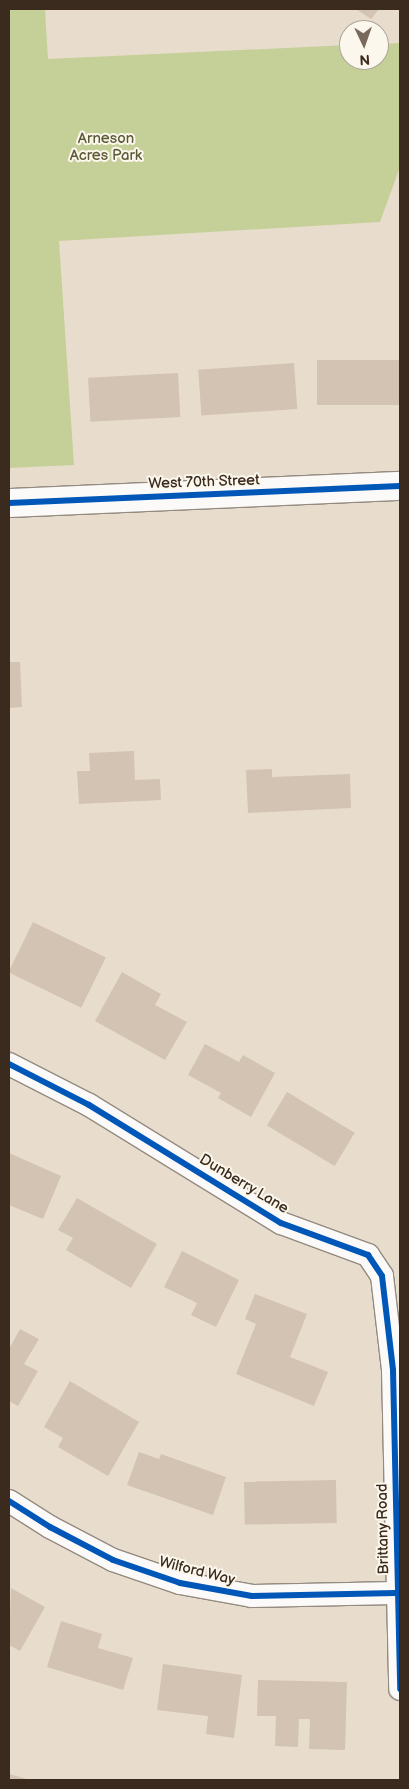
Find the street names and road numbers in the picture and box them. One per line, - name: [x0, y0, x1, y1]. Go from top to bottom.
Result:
- street label: West 70th Street: [148, 471, 260, 493]
- street label: Dunberry Lane: [196, 1150, 292, 1218]
- street label: Brittany Road: [373, 1483, 393, 1575]
- street label: Wilford Way: [157, 1553, 237, 1589]

